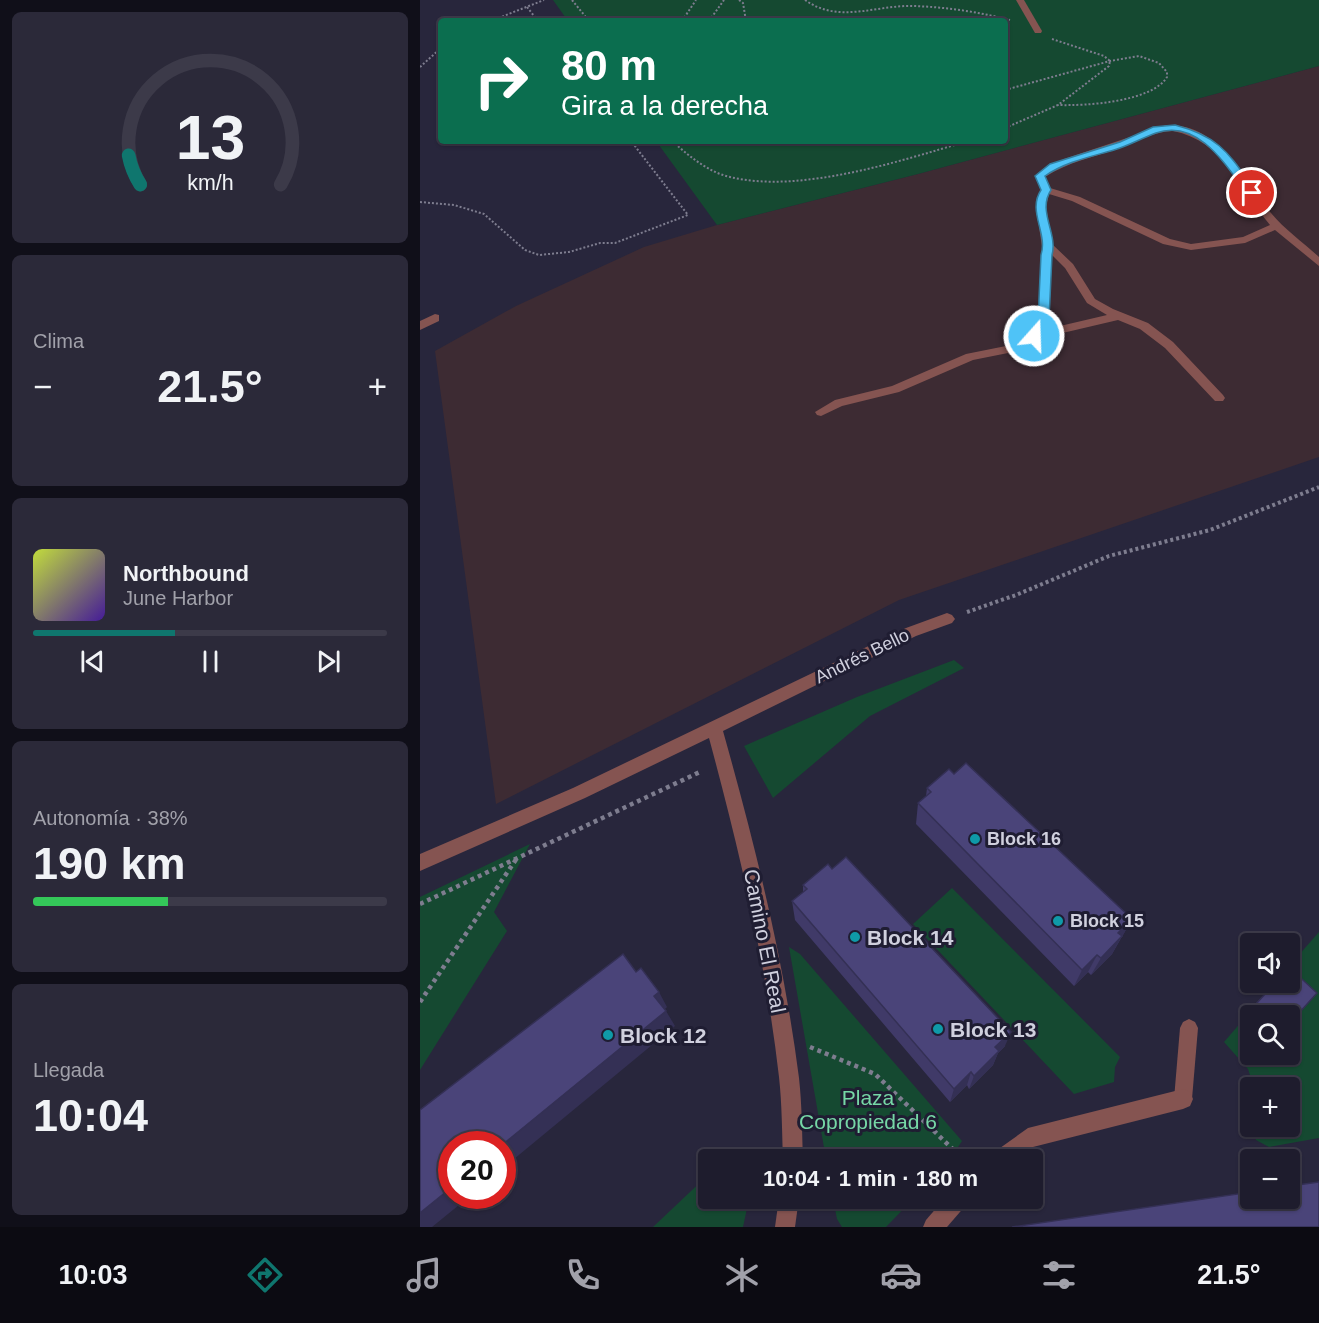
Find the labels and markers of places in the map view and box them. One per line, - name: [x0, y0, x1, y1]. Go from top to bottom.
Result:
- pin: [1226, 167, 1277, 218]
- place label: Block 16: [987, 829, 1061, 849]
- marker: Block 16: [968, 832, 982, 846]
- place label: Block 15: [1070, 911, 1144, 931]
- marker: Block 15: [1051, 914, 1065, 928]
- place label: Block 14: [867, 926, 954, 949]
- marker: Block 14: [848, 930, 862, 944]
- place label: Block 13: [950, 1018, 1036, 1041]
- marker: Block 13: [931, 1022, 945, 1036]
- place label: Block 12: [620, 1024, 706, 1047]
- marker: Block 12: [601, 1028, 615, 1042]

